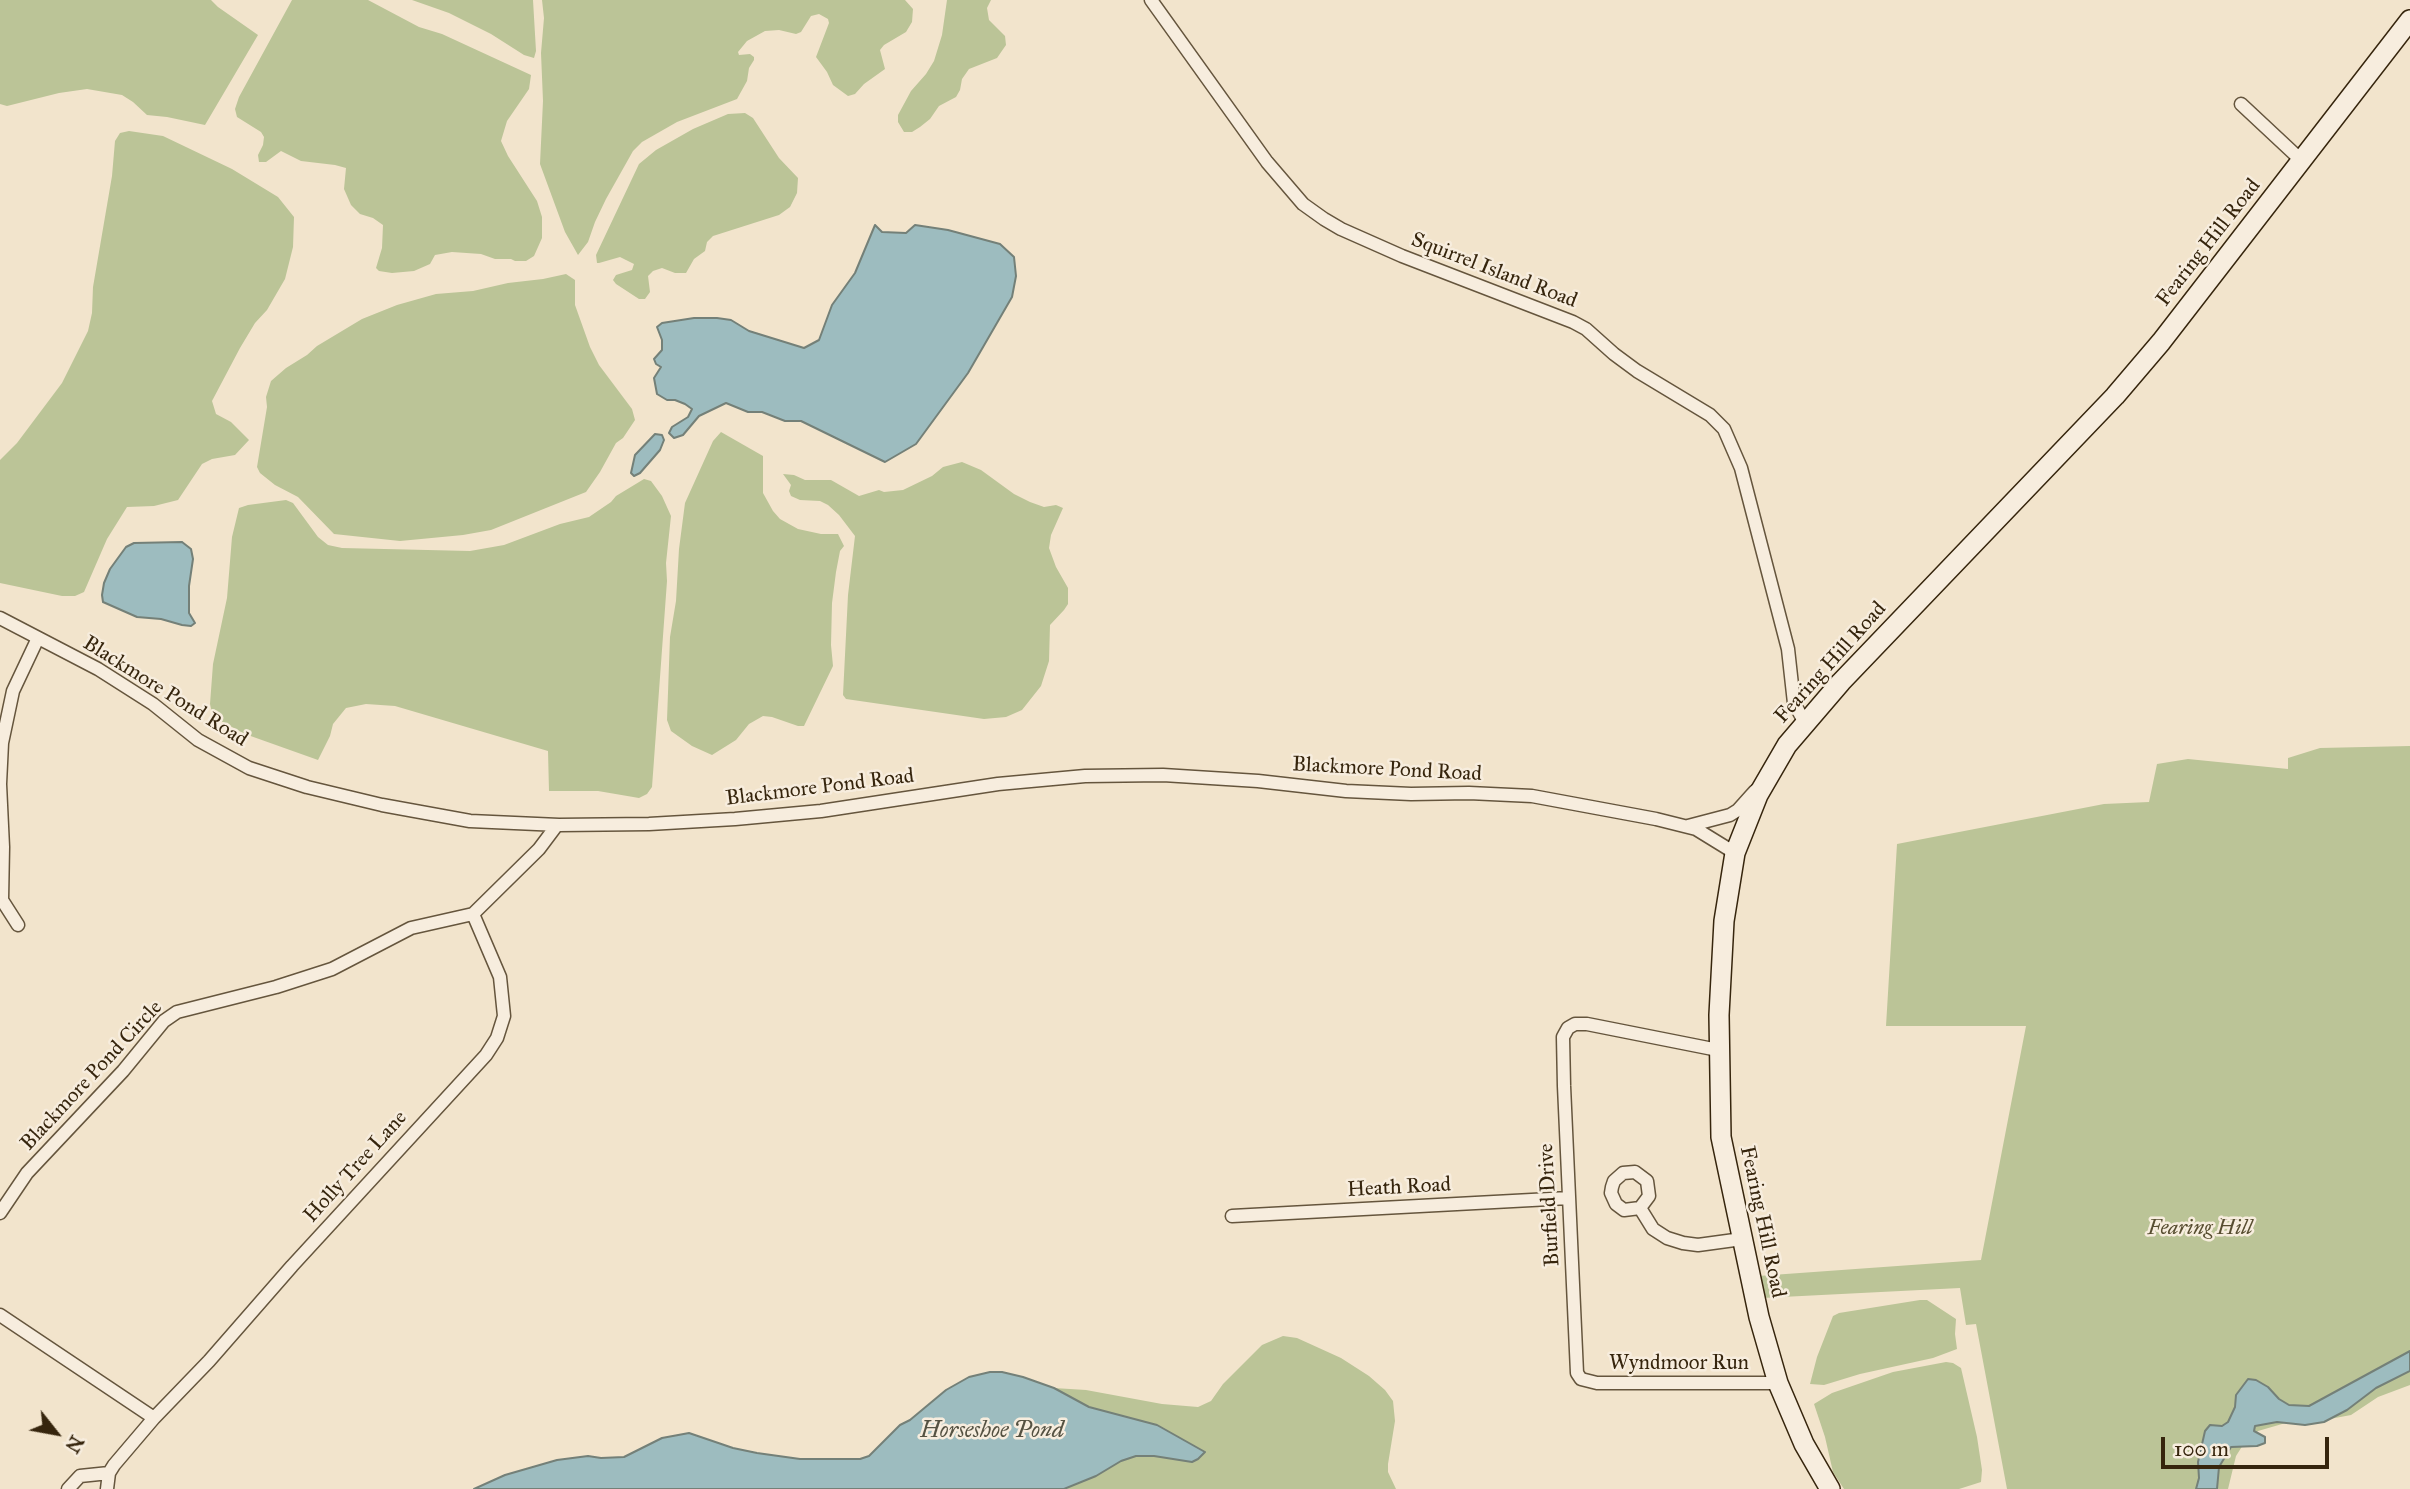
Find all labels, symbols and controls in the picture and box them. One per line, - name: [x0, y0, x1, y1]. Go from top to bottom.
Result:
- street label: Fearing Hill Road: [2151, 174, 2267, 312]
- street label: Squirrel Island Road: [1407, 228, 1581, 314]
- street label: Fearing Hill Road: [1770, 597, 1892, 729]
- street label: Blackmore Pond Road: [78, 631, 252, 753]
- street label: Blackmore Pond Road: [1292, 752, 1482, 788]
- street label: Blackmore Pond Road: [724, 764, 916, 812]
- street label: Blackmore Pond Circle: [16, 996, 168, 1156]
- street label: Holly Tree Lane: [299, 1106, 413, 1228]
- street label: Burfield Drive: [1534, 1143, 1566, 1267]
- street label: Fearing Hill Road: [1734, 1144, 1790, 1300]
- street label: Heath Road: [1346, 1173, 1452, 1203]
- park label: Fearing Hill: [2148, 1216, 2252, 1242]
- street label: Wyndmoor Run: [1609, 1351, 1749, 1377]
- north arrow: [21, 1398, 91, 1468]
- water label: Horseshoe Pond: [920, 1417, 1064, 1445]
- scale bar: [2165, 1422, 2333, 1466]
- text: N: [60, 1431, 88, 1457]
- text: 100 m: [2174, 1436, 2229, 1462]

